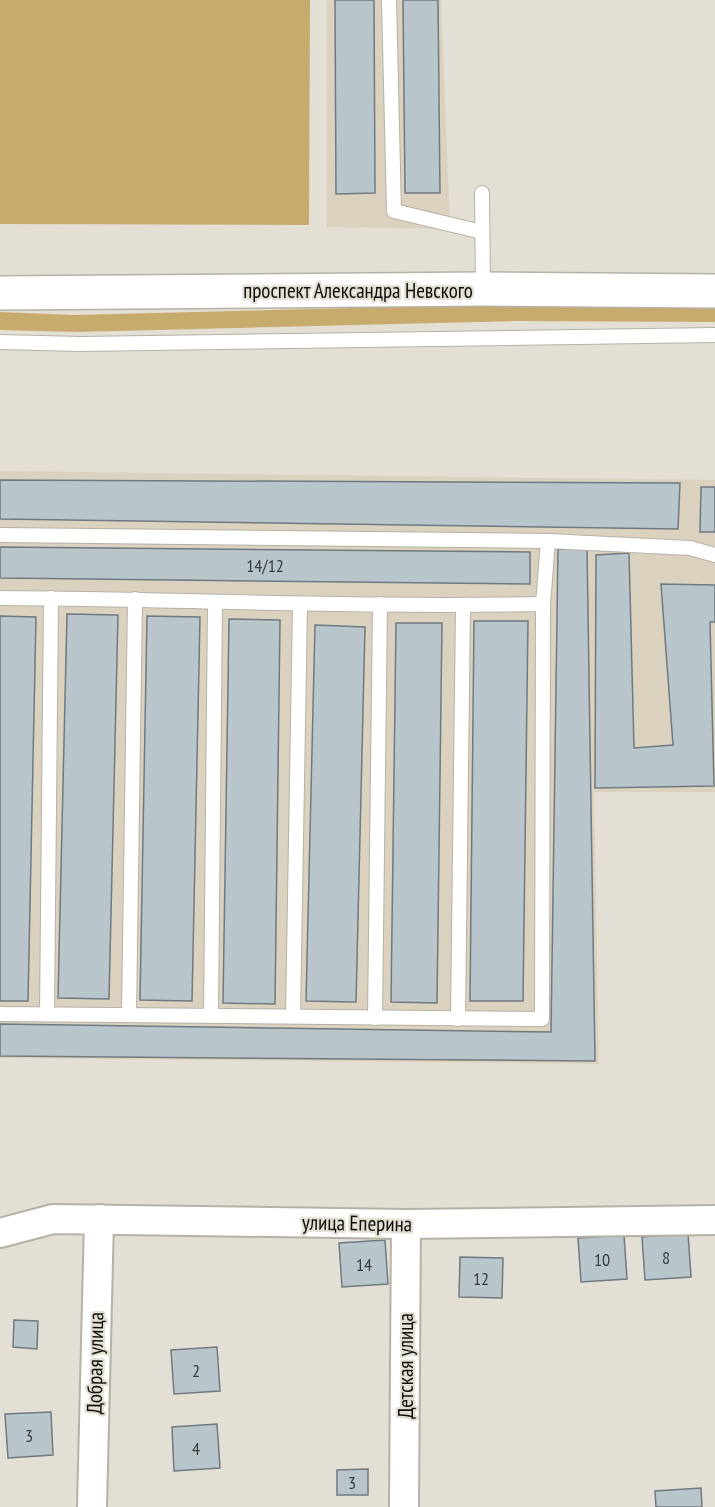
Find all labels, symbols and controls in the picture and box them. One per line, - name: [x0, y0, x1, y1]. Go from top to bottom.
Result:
- street label: проспект Александра Невского: [243, 277, 473, 304]
- house number: 14/12: [246, 554, 284, 577]
- street label: улица Еперина: [302, 1209, 412, 1237]
- house number: 8: [662, 1246, 670, 1269]
- house number: 10: [594, 1248, 610, 1271]
- house number: 14: [356, 1253, 372, 1276]
- house number: 12: [473, 1267, 489, 1290]
- street label: Добрая улица: [81, 1312, 109, 1414]
- street label: Детская улица: [392, 1313, 419, 1419]
- house number: 2: [192, 1359, 200, 1382]
- house number: 3: [25, 1424, 33, 1447]
- house number: 4: [192, 1437, 200, 1460]
- house number: 3: [348, 1471, 356, 1494]

